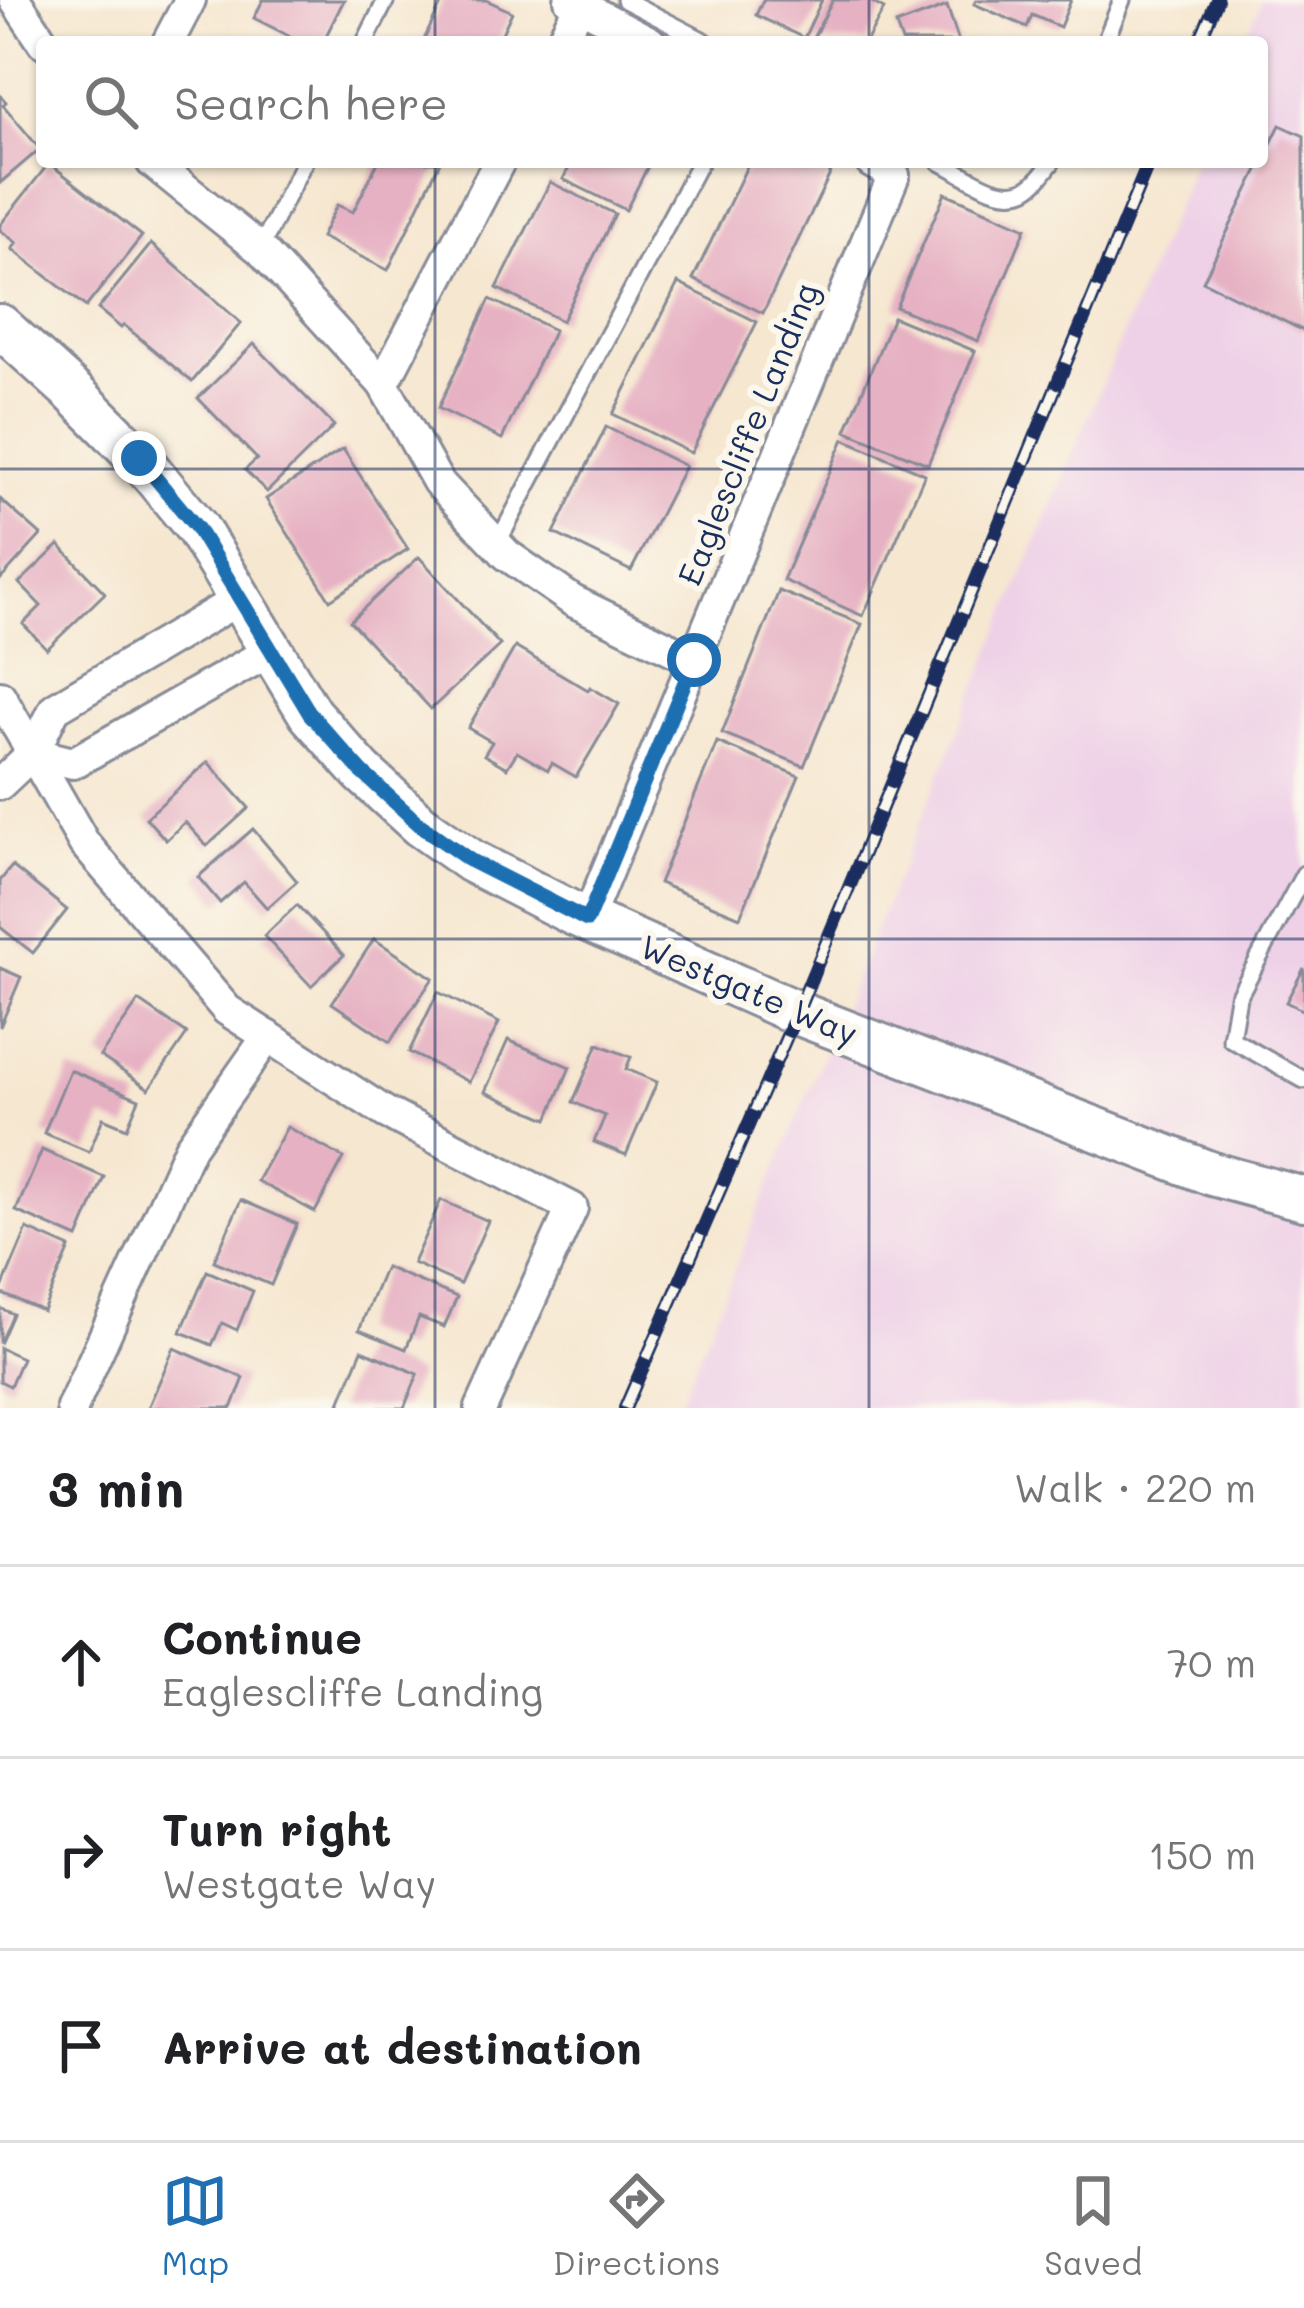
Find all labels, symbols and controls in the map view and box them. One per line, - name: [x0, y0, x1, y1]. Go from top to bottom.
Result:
- search box: [36, 36, 1268, 168]
- icon: search: [78, 69, 144, 135]
- text: Search here: [174, 73, 448, 131]
- street label: Eaglescliffe Landing: [666, 276, 827, 591]
- route end: [112, 431, 166, 485]
- route start: [667, 633, 721, 687]
- street label: Westgate Way: [634, 924, 865, 1055]
- text: 3 min: [48, 1453, 184, 1520]
- text: Walk · 220 m: [1014, 1461, 1256, 1512]
- text: Continue: [162, 1607, 362, 1665]
- icon: ahead: [48, 1629, 114, 1695]
- text: 70 m: [1167, 1636, 1256, 1687]
- text: Eaglescliffe Landing: [162, 1665, 543, 1716]
- text: Turn right: [162, 1799, 391, 1857]
- icon: right: [48, 1821, 114, 1887]
- text: 150 m: [1148, 1828, 1256, 1879]
- text: Westgate Way: [162, 1857, 436, 1908]
- icon: arrive: [48, 2013, 114, 2079]
- text: Arrive at destination: [162, 2017, 642, 2075]
- tab: Map: [162, 2168, 229, 2283]
- tab: Directions: [553, 2168, 720, 2283]
- tab: Saved: [1044, 2168, 1142, 2283]

